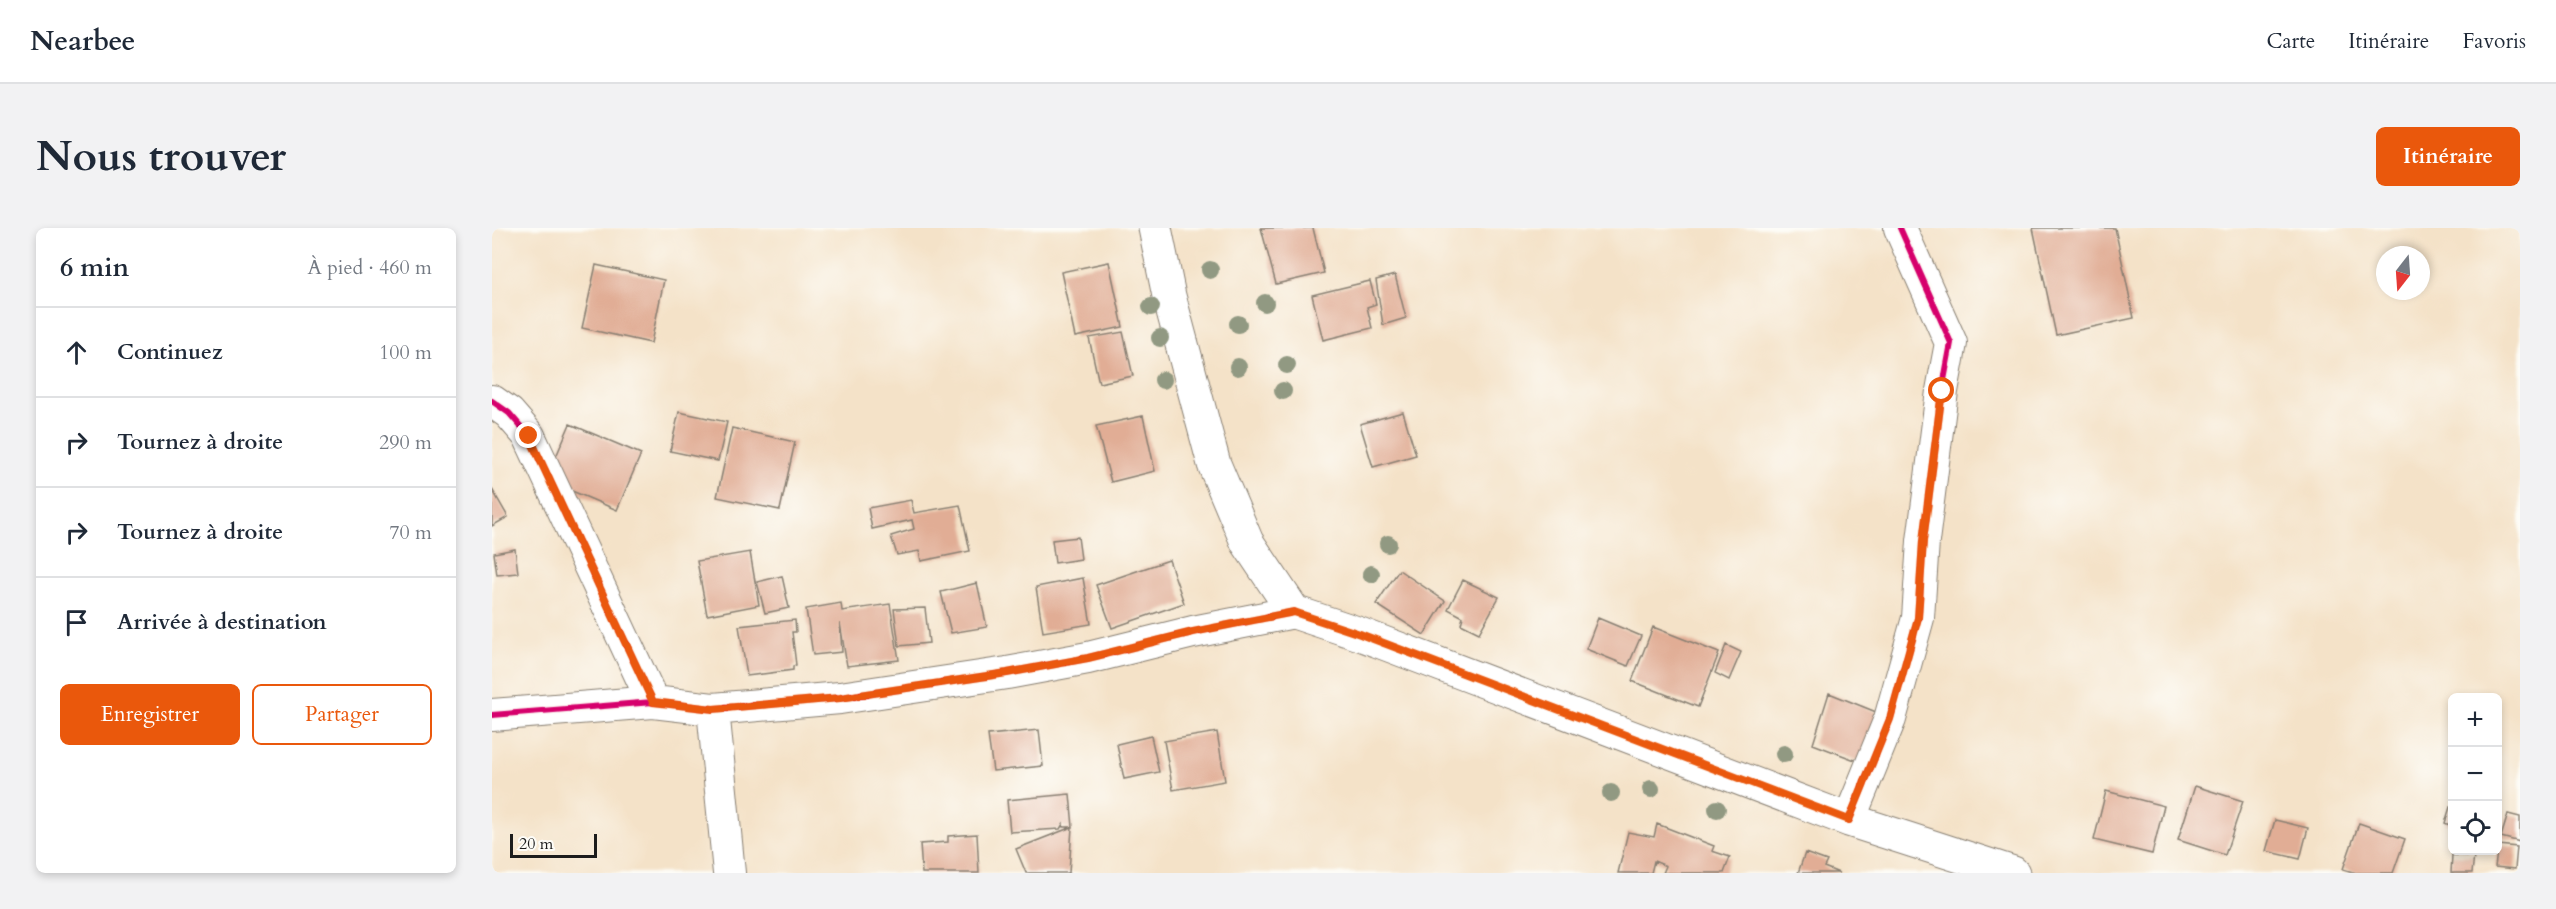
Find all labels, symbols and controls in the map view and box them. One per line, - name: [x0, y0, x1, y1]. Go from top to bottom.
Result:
- text: Nearbee: [30, 22, 135, 60]
- text: Carte: [2266, 27, 2315, 56]
- text: Itinéraire: [2348, 27, 2429, 56]
- text: Favoris: [2462, 27, 2526, 56]
- button: Itinéraire: [2376, 127, 2520, 186]
- text: Nous trouver: [36, 128, 286, 185]
- north arrow: [2376, 246, 2430, 300]
- text: 6 min: [60, 250, 129, 285]
- text: À pied · 460 m: [308, 254, 432, 281]
- icon: ahead: [60, 336, 93, 369]
- text: Continuez: [117, 337, 223, 367]
- text: 100 m: [379, 339, 432, 366]
- route start: [1928, 377, 1954, 403]
- route end: [515, 422, 541, 448]
- icon: right: [60, 426, 93, 459]
- text: Tournez à droite: [117, 427, 283, 457]
- text: 290 m: [379, 429, 432, 456]
- icon: right: [60, 516, 93, 549]
- text: Tournez à droite: [117, 517, 283, 547]
- text: 70 m: [389, 519, 432, 546]
- icon: arrive: [60, 606, 93, 639]
- text: Arrivée à destination: [117, 607, 327, 637]
- button: Enregistrer: [60, 684, 240, 745]
- button: Partager: [252, 684, 432, 745]
- map controls: [2448, 693, 2502, 855]
- button: +: [2448, 693, 2502, 747]
- button: −: [2448, 747, 2502, 801]
- button: locate: [2448, 801, 2502, 855]
- scale bar: [510, 831, 597, 858]
- text: 20 m: [519, 833, 553, 855]

